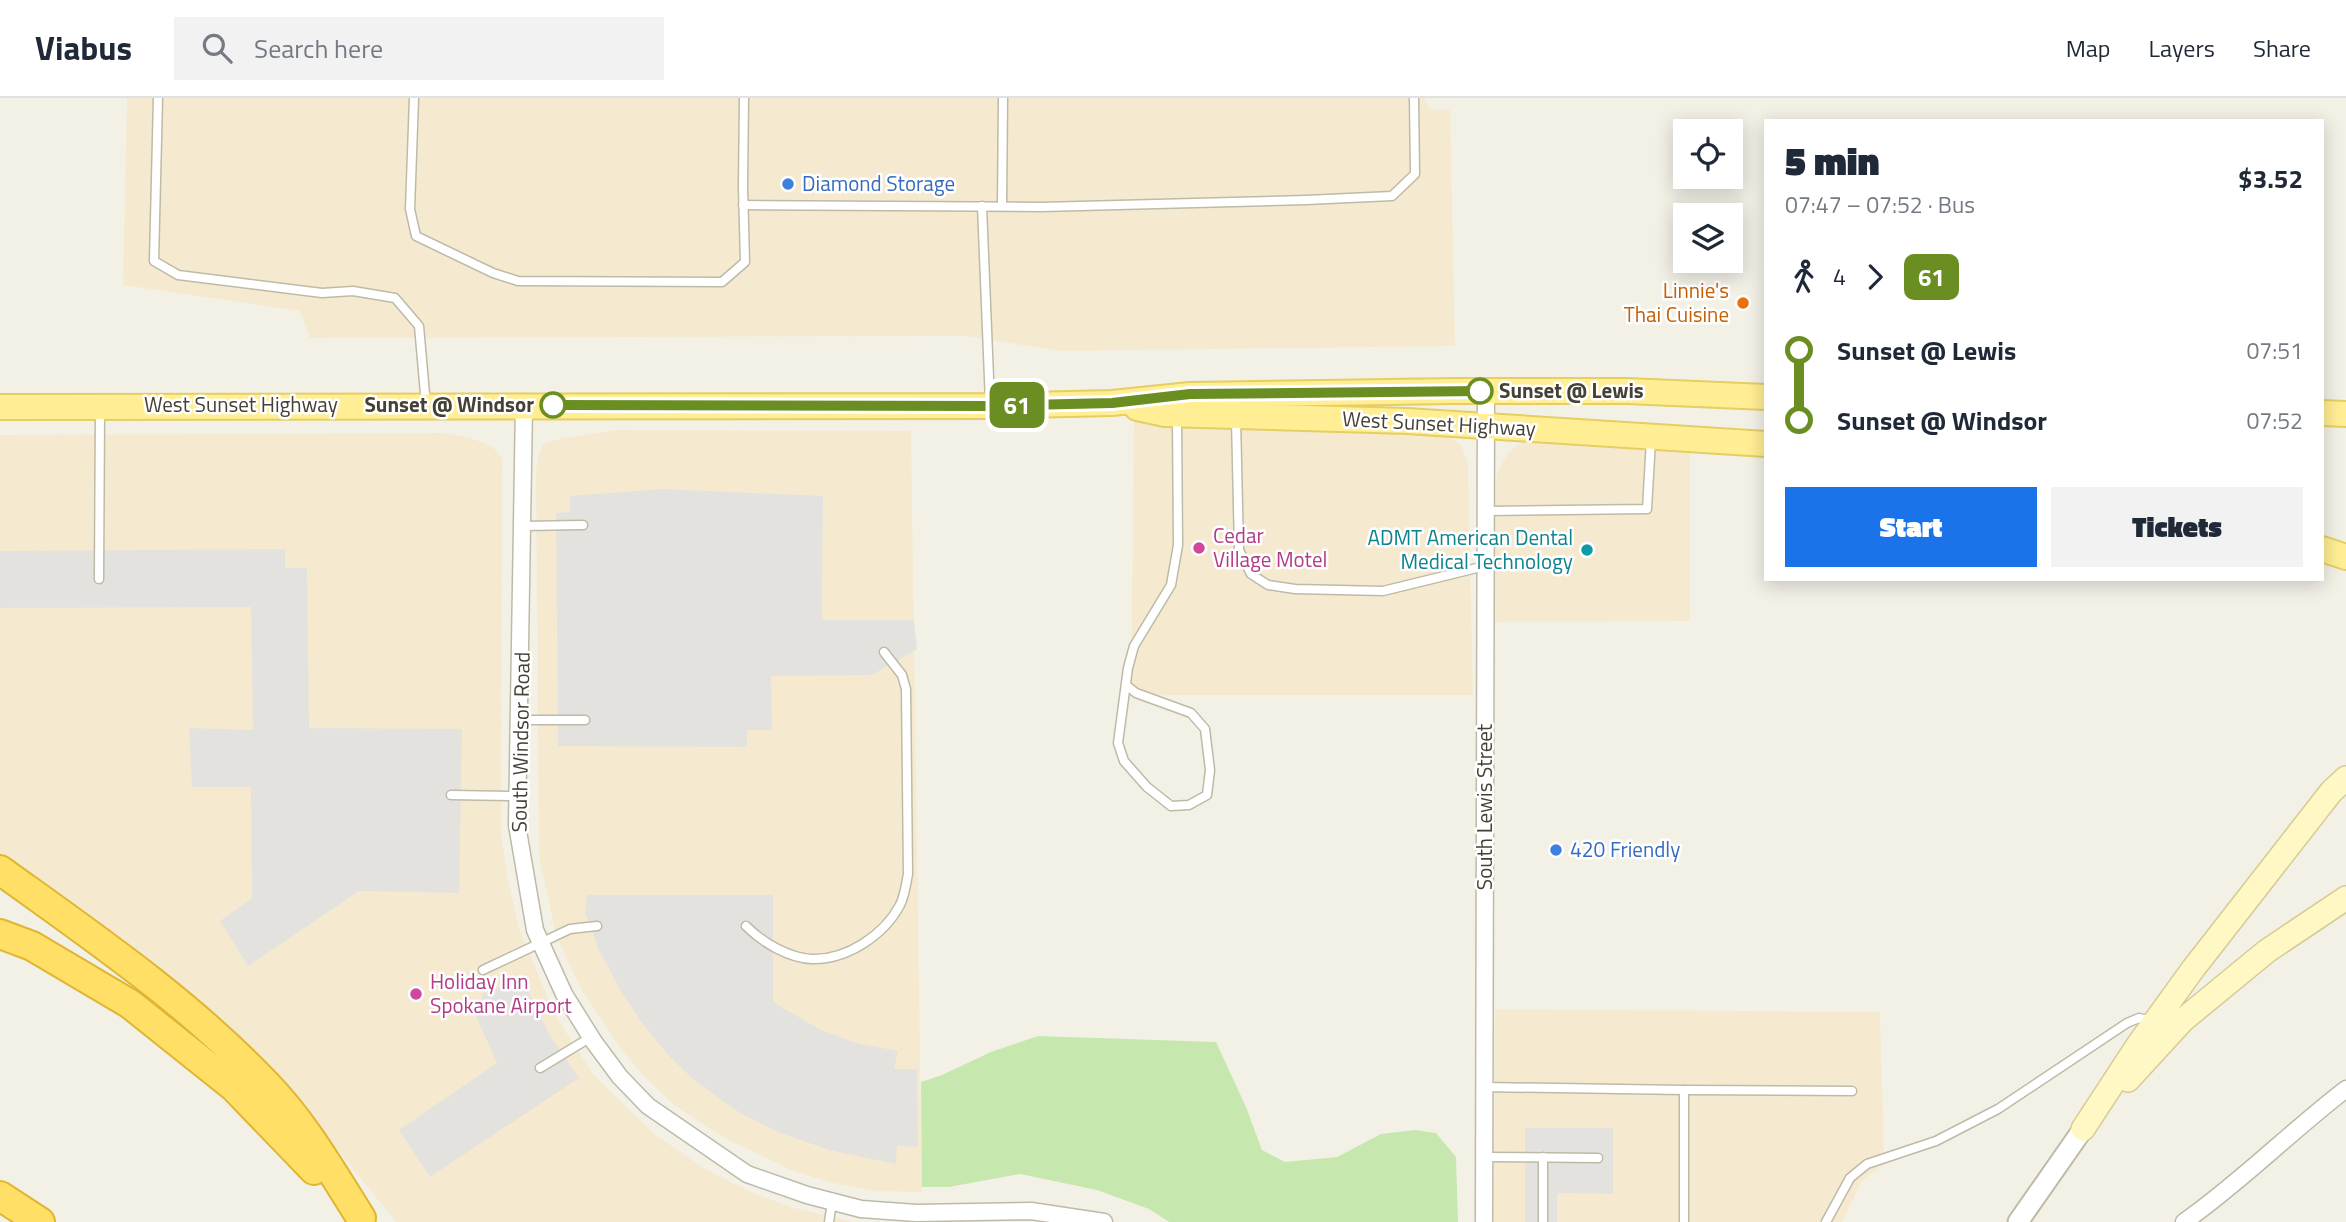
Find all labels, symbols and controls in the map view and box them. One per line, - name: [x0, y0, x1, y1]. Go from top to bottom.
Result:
- search box: [174, 17, 664, 80]
- text: Viabus: [35, 23, 132, 73]
- icon: search: [198, 29, 236, 67]
- text: Search here: [254, 29, 383, 68]
- text: Map: [2066, 30, 2111, 66]
- text: Layers: [2149, 30, 2215, 66]
- text: Share: [2253, 30, 2311, 66]
- map controls: [1673, 119, 1743, 273]
- button: locate: [1673, 119, 1743, 189]
- text: 5 min: [1785, 132, 1879, 190]
- text: $3.52: [2238, 159, 2303, 198]
- place label: Diamond Storage: [802, 167, 955, 199]
- marker: Diamond Storage: [780, 176, 796, 192]
- text: 07:47 – 07:52 · Bus: [1785, 187, 1975, 222]
- button: layers: [1673, 203, 1743, 273]
- icon: walk: [1785, 258, 1823, 296]
- icon: forward: [1856, 258, 1894, 296]
- text: 4: [1833, 259, 1846, 294]
- text: 61: [1918, 259, 1945, 295]
- place label: Linnie's Thai Cuisine: [1624, 274, 1729, 330]
- marker: Linnie's Thai Cuisine: [1735, 295, 1751, 311]
- text: Sunset @ Lewis: [1837, 331, 2016, 370]
- text: 07:51: [2246, 333, 2303, 368]
- place label: Sunset @ Lewis: [1499, 374, 1644, 406]
- marker: Sunset @ Lewis: [1467, 378, 1493, 404]
- line badge: 61: [986, 382, 1048, 428]
- text: 61: [1004, 387, 1030, 423]
- street label: West Sunset Highway: [144, 388, 338, 420]
- place label: Sunset @ Windsor: [364, 388, 534, 420]
- marker: Sunset @ Windsor: [540, 392, 566, 418]
- text: Sunset @ Windsor: [1837, 401, 2047, 440]
- street label: West Sunset Highway: [1341, 402, 1537, 444]
- text: 07:52: [2246, 403, 2303, 438]
- button: Start: [1785, 487, 2037, 567]
- button: Tickets: [2051, 487, 2303, 567]
- place label: Cedar Village Motel: [1213, 519, 1327, 575]
- place label: ADMT American Dental Medical Technology: [1367, 521, 1573, 577]
- marker: Cedar Village Motel: [1191, 540, 1207, 556]
- marker: ADMT American Dental Medical Technology: [1579, 542, 1595, 558]
- street label: South Windsor Road: [502, 651, 538, 833]
- street label: South Lewis Street: [1468, 723, 1500, 890]
- place label: 420 Friendly: [1570, 833, 1680, 865]
- marker: 420 Friendly: [1548, 842, 1564, 858]
- place label: Holiday Inn Spokane Airport: [430, 965, 572, 1021]
- marker: Holiday Inn Spokane Airport: [408, 986, 424, 1002]

